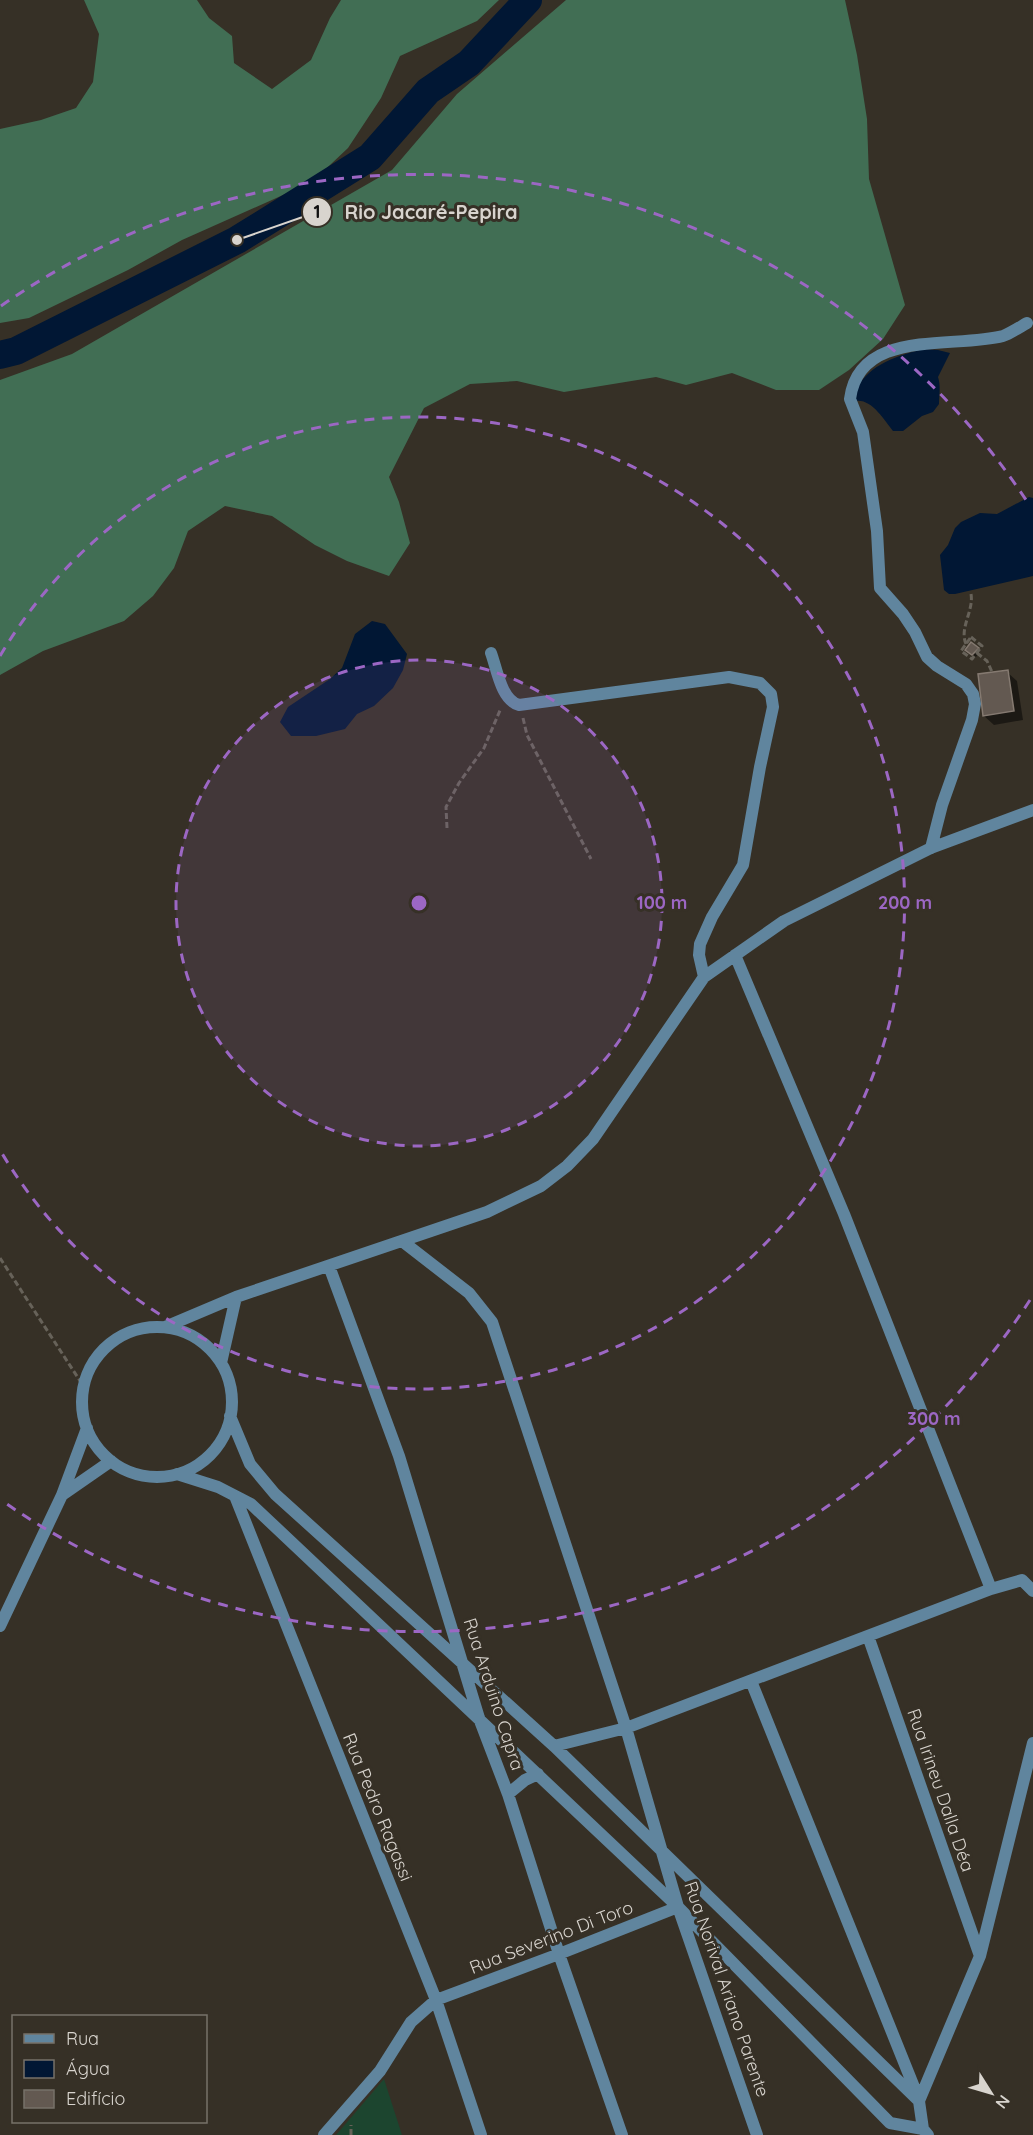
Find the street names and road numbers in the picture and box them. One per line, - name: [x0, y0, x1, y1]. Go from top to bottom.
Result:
- street label: Rua Arduino Capra: [459, 1615, 529, 1773]
- street label: Rua Irineu Dalla Déa: [902, 1705, 980, 1875]
- street label: Rua Pedro Ragassi: [338, 1730, 418, 1884]
- street label: Rua Norival Ariano Parente: [679, 1878, 775, 2100]
- street label: Rua Severino Di Toro: [466, 1895, 636, 1979]

